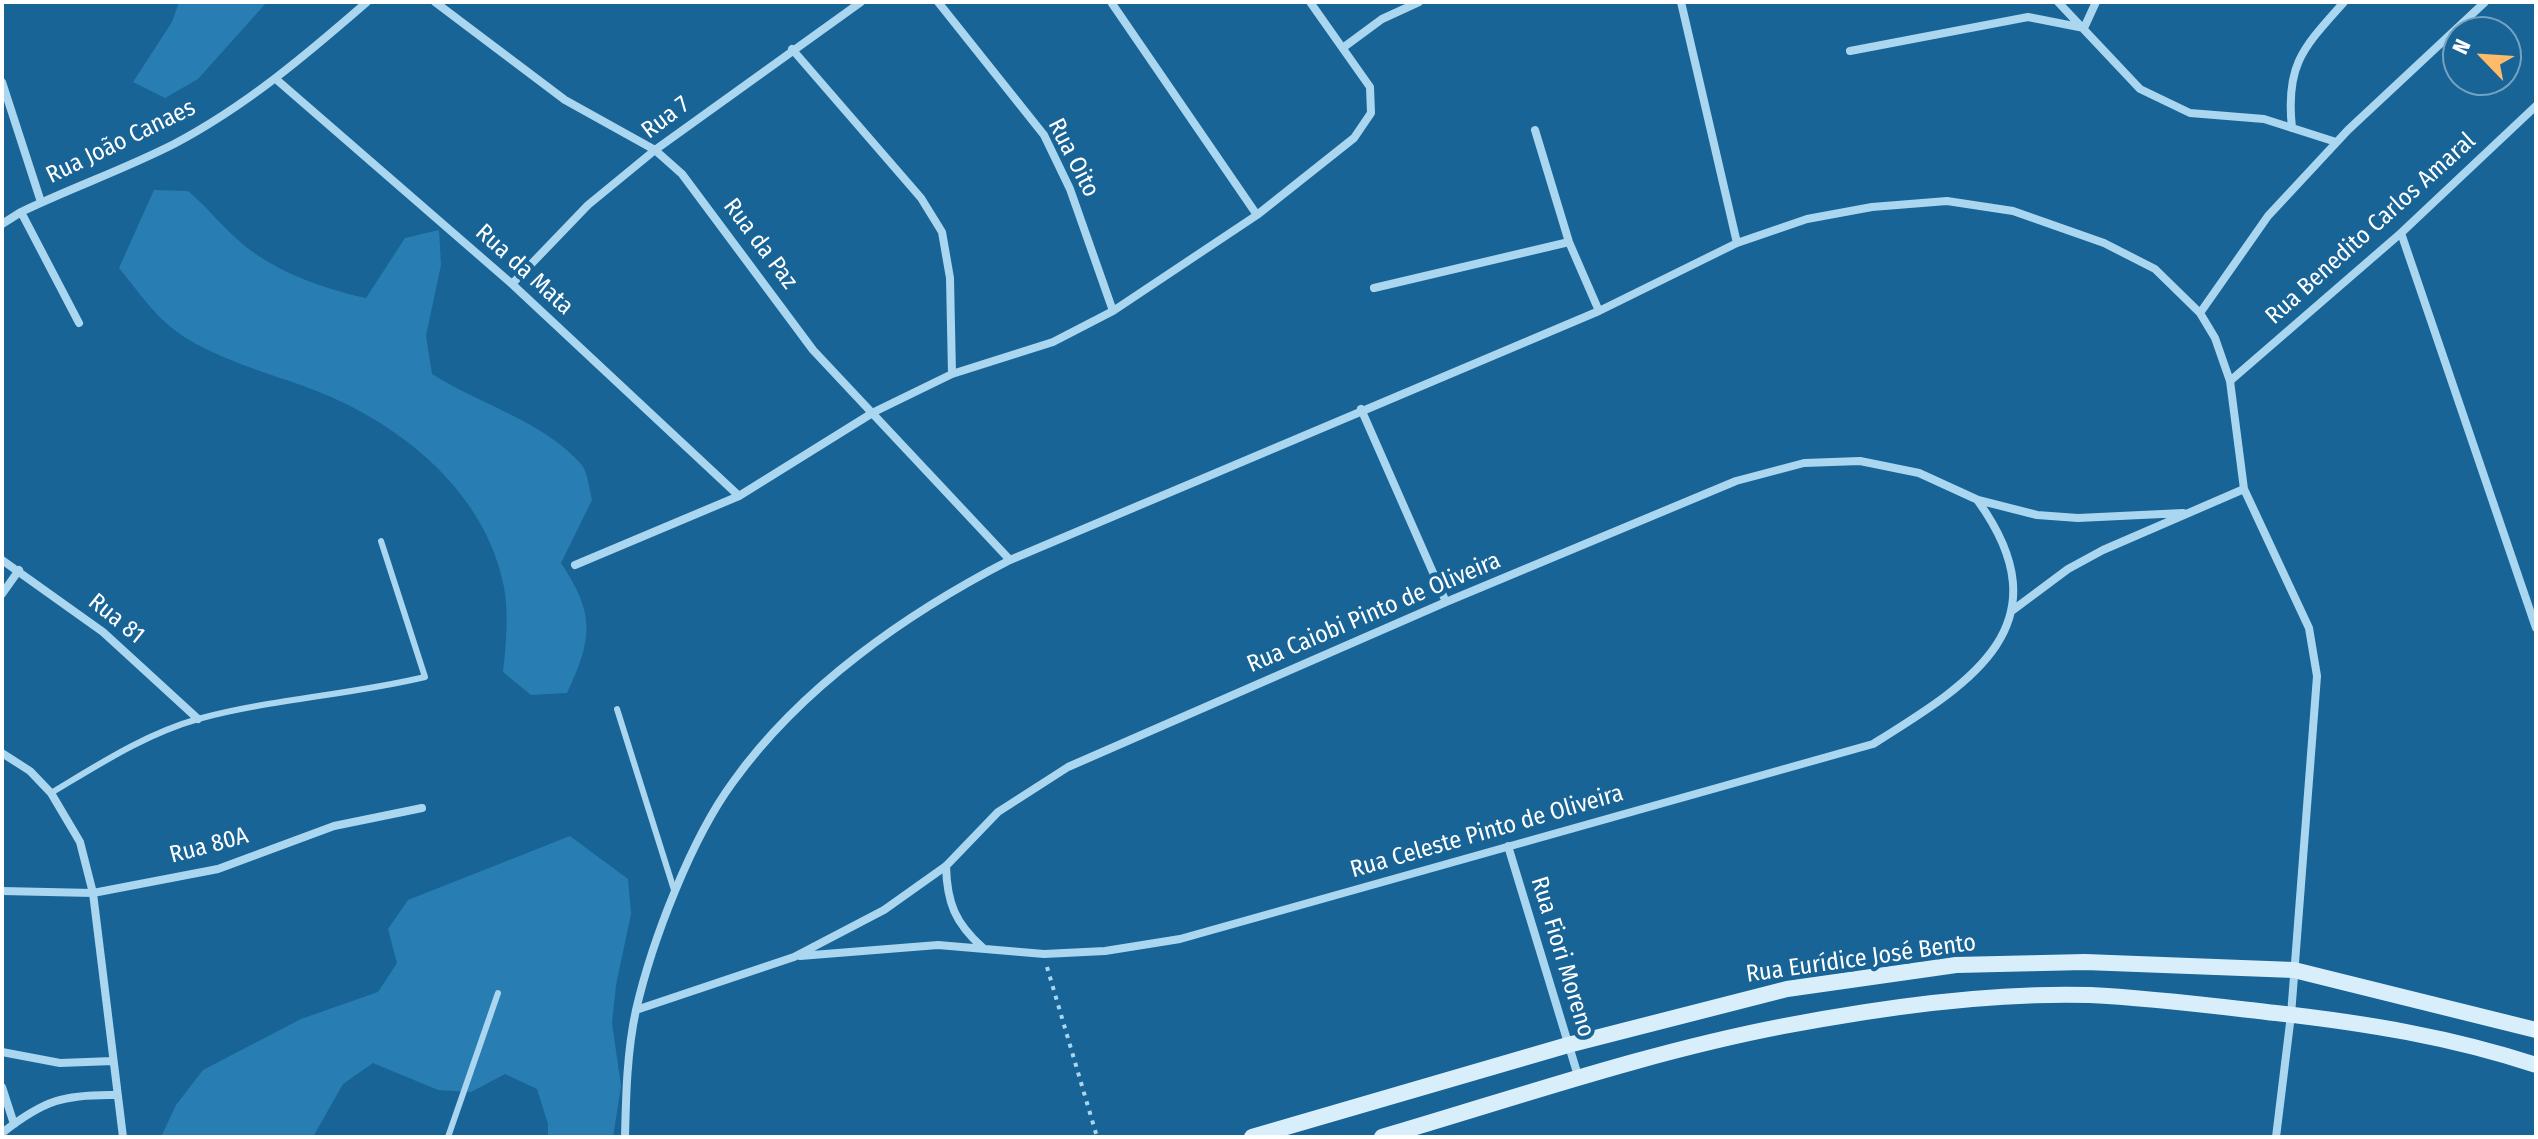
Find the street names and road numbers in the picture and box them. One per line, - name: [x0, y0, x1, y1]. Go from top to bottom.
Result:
- street label: Rua 7: [636, 91, 696, 145]
- street label: Rua João Canaes: [42, 93, 200, 191]
- street label: Rua Oito: [1041, 114, 1105, 202]
- street label: Rua Benedito Carlos Amaral: [2260, 127, 2482, 331]
- street label: Rua da Paz: [717, 193, 803, 295]
- street label: Rua da Mata: [469, 219, 579, 321]
- street label: Rua Caiobi Pinto de Oliveira: [1243, 546, 1505, 680]
- street label: Rua 81: [82, 588, 150, 650]
- street label: Rua Celeste Pinto de Oliveira: [1347, 779, 1627, 885]
- street label: Rua 80A: [167, 822, 251, 870]
- street label: Rua Fiori Moreno: [1524, 873, 1600, 1041]
- street label: Rua Eurídice José Bento: [1744, 929, 1978, 989]

